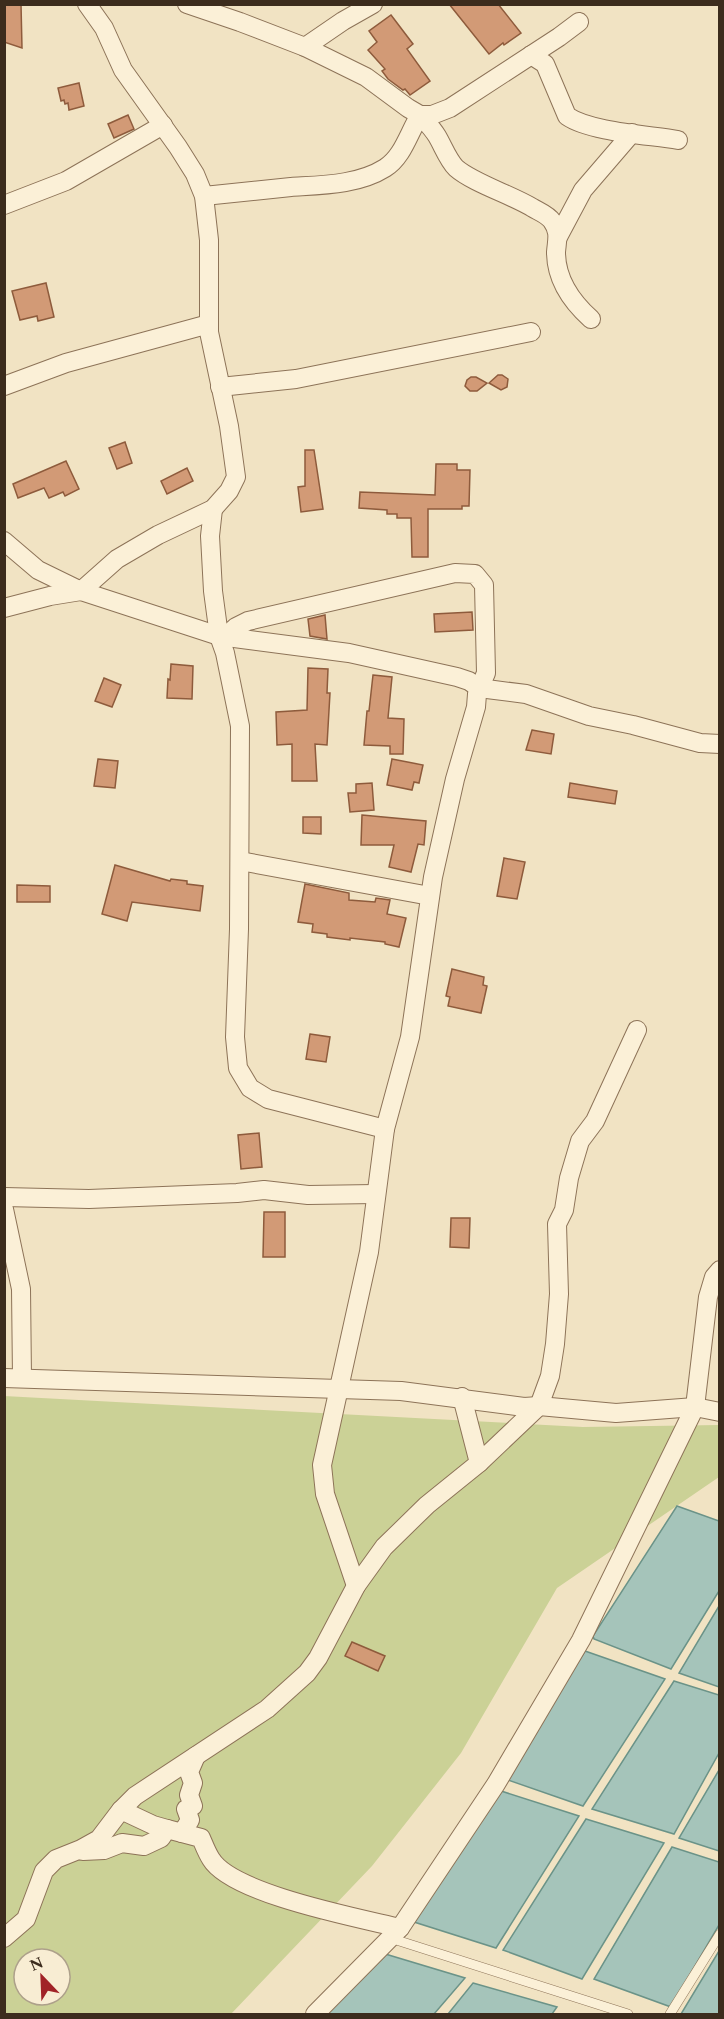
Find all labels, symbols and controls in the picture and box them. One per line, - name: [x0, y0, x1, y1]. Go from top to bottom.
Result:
- north arrow: [12, 1947, 72, 2007]
- text: N: [26, 1951, 47, 1978]

